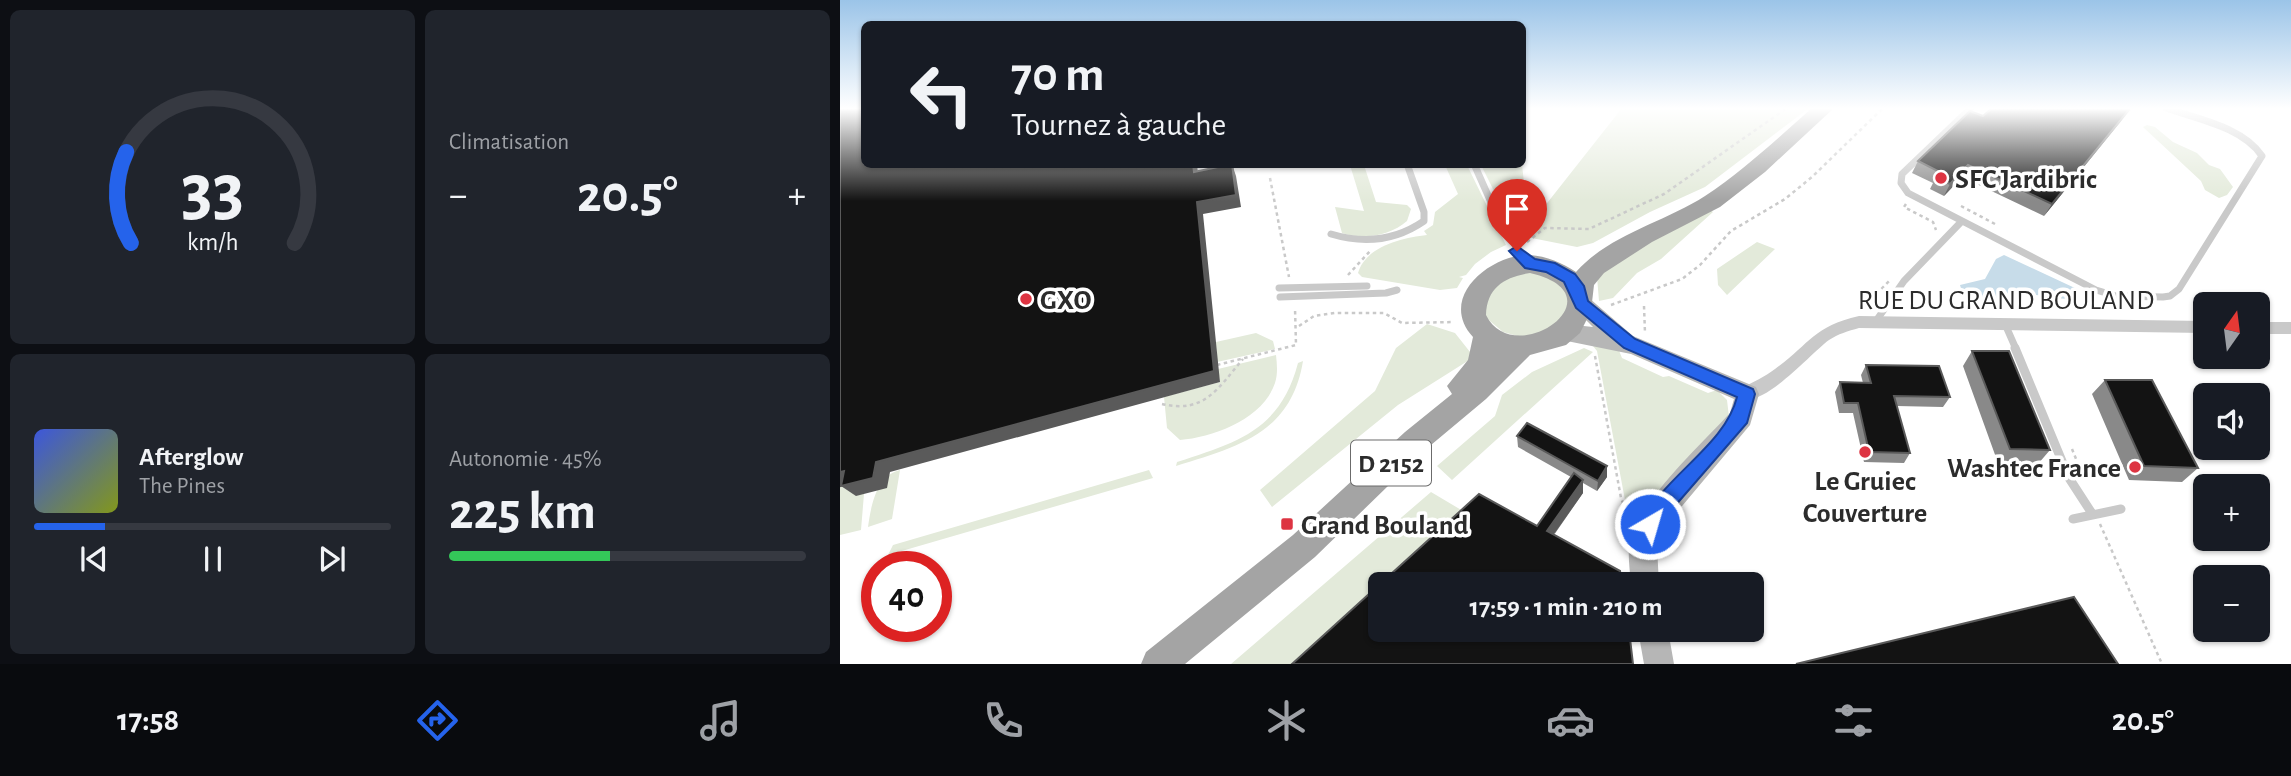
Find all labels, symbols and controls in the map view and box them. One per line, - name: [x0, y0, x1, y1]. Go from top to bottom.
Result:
- icon: left: [896, 49, 987, 140]
- text: 70 m: [1011, 51, 1105, 100]
- text: Tournez à gauche: [1011, 109, 1226, 141]
- text: Climatisation: [449, 131, 569, 154]
- text: 33: [181, 155, 244, 228]
- place label: SFC Jardibric: [1955, 166, 2097, 194]
- text: 20.5°: [577, 169, 678, 221]
- marker: SFC Jardibric: [1933, 170, 1949, 186]
- text: −: [449, 177, 467, 215]
- text: +: [788, 177, 806, 215]
- pin: [1487, 179, 1547, 251]
- icon: arrive: [1498, 190, 1536, 228]
- text: km/h: [187, 230, 238, 255]
- place label: GXO: [1040, 287, 1092, 315]
- street label: RUE DU GRAND BOULAND: [1858, 287, 2154, 315]
- marker: GXO: [1018, 291, 1034, 307]
- north arrow: [2193, 292, 2270, 369]
- map controls: [2193, 292, 2270, 642]
- button: sound: [2193, 383, 2270, 460]
- road number: D 2152: [1351, 440, 1431, 485]
- text: Afterglow: [139, 444, 243, 470]
- marker: Le Gruiec Couverture: [1857, 444, 1873, 460]
- text: Autonomie · 45%: [449, 448, 602, 471]
- place label: Washtec France: [1947, 455, 2121, 483]
- marker: Washtec France: [2127, 459, 2143, 475]
- place label: Le Gruiec Couverture: [1803, 468, 1927, 528]
- button: +: [2193, 474, 2270, 551]
- text: The Pines: [139, 475, 225, 498]
- text: 225 km: [449, 486, 596, 538]
- position arrow: [1613, 487, 1687, 561]
- place label: Grand Bouland: [1301, 512, 1469, 540]
- marker: Grand Bouland: [1279, 516, 1295, 532]
- icon: previous: [75, 540, 113, 578]
- icon: pause: [194, 540, 232, 578]
- icon: next: [313, 540, 351, 578]
- speed limit sign: 40: [861, 551, 952, 642]
- button: −: [2193, 565, 2270, 642]
- text: 17:59 · 1 min · 210 m: [1470, 594, 1662, 620]
- icon: directions: [413, 696, 462, 745]
- icon: music: [696, 696, 745, 745]
- icon: phone: [979, 696, 1028, 745]
- icon: climate: [1262, 696, 1311, 745]
- icon: car: [1546, 696, 1595, 745]
- icon: filters: [1829, 696, 1878, 745]
- text: 17:58: [117, 704, 179, 736]
- text: 20.5°: [2112, 704, 2174, 736]

